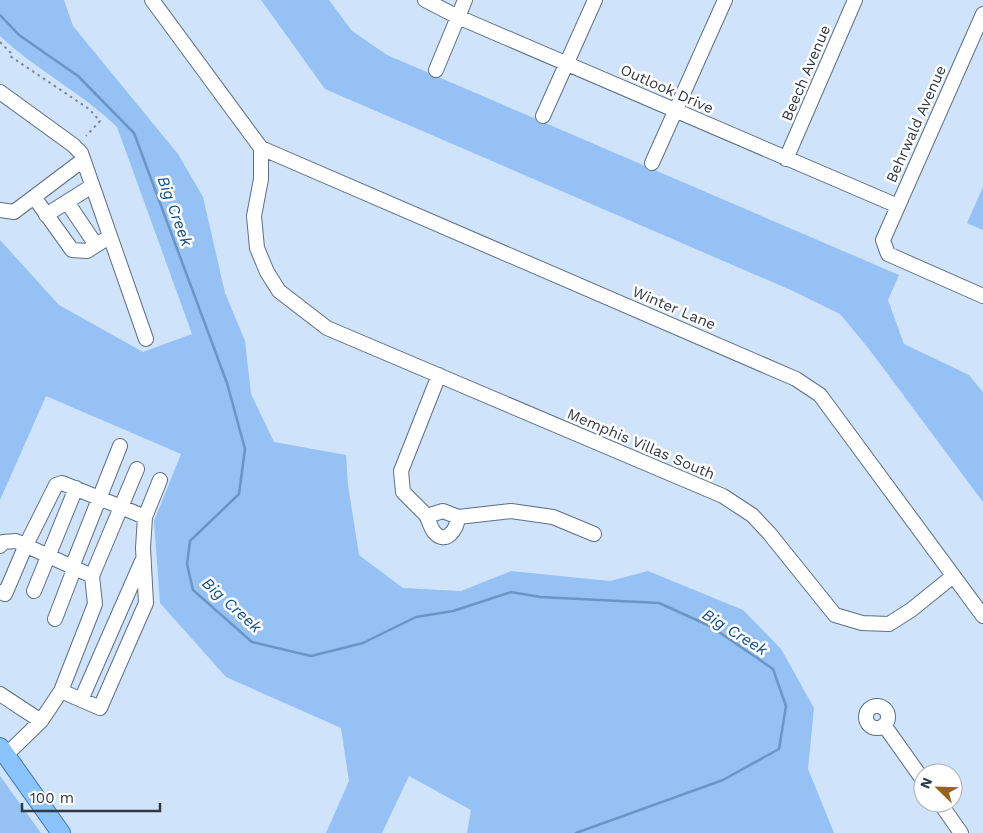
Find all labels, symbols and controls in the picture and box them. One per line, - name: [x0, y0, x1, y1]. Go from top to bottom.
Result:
- street label: Beech Avenue: [778, 22, 834, 124]
- street label: Outlook Drive: [618, 60, 716, 118]
- street label: Behrwald Avenue: [882, 63, 950, 185]
- water label: Big Creek: [154, 173, 197, 250]
- street label: Winter Lane: [630, 282, 718, 334]
- street label: Memphis Villas South: [564, 405, 718, 483]
- water label: Big Creek: [198, 573, 267, 637]
- water label: Big Creek: [699, 605, 772, 660]
- north arrow: [913, 763, 963, 813]
- text: N: [917, 775, 935, 791]
- scale bar: [22, 780, 160, 812]
- text: 100 m: [30, 789, 74, 807]

